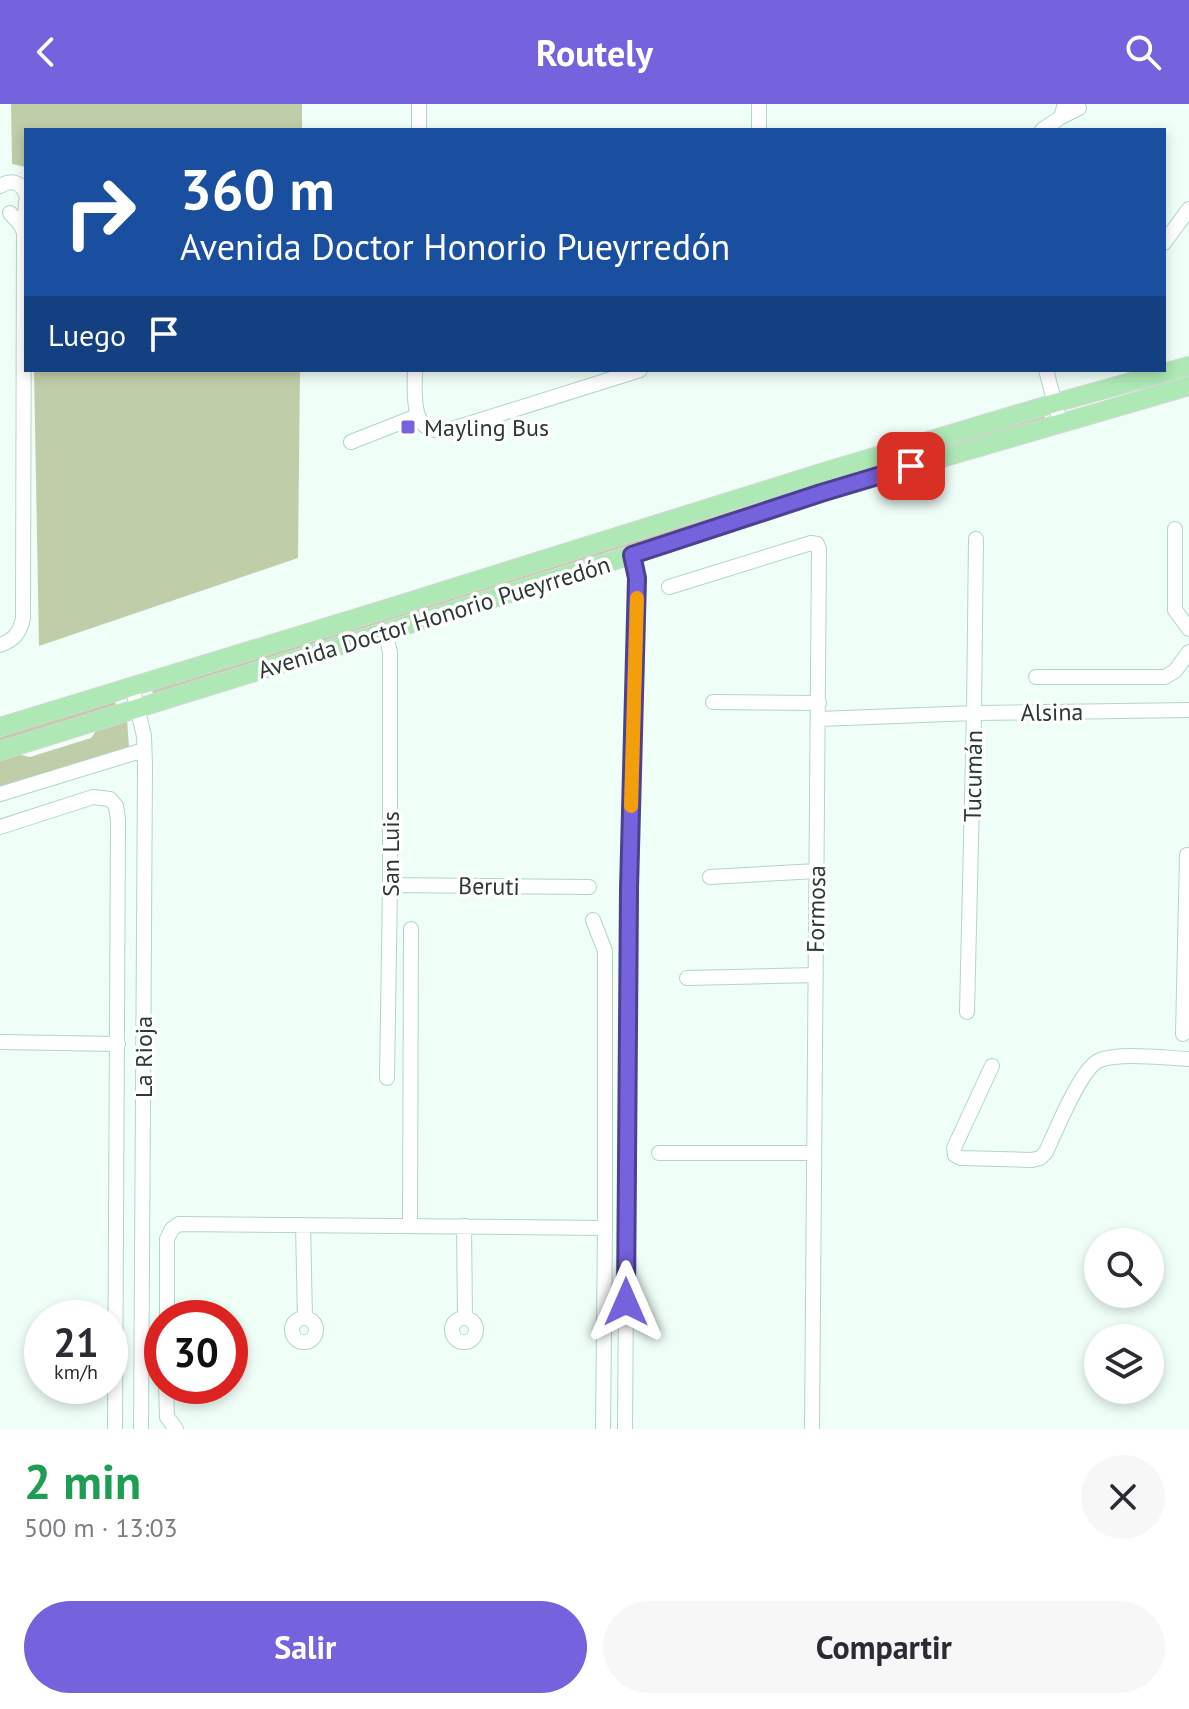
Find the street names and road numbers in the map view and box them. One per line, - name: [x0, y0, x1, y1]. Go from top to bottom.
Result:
- street label: Avenida Doctor Honorio Pueyrredón: [254, 549, 614, 685]
- street label: Alsina: [1020, 696, 1084, 728]
- street label: Tucumán: [957, 730, 989, 822]
- street label: San Luis: [375, 811, 406, 897]
- street label: Formosa: [800, 865, 832, 953]
- street label: Beruti: [458, 870, 520, 902]
- street label: La Rioja: [128, 1016, 159, 1098]

